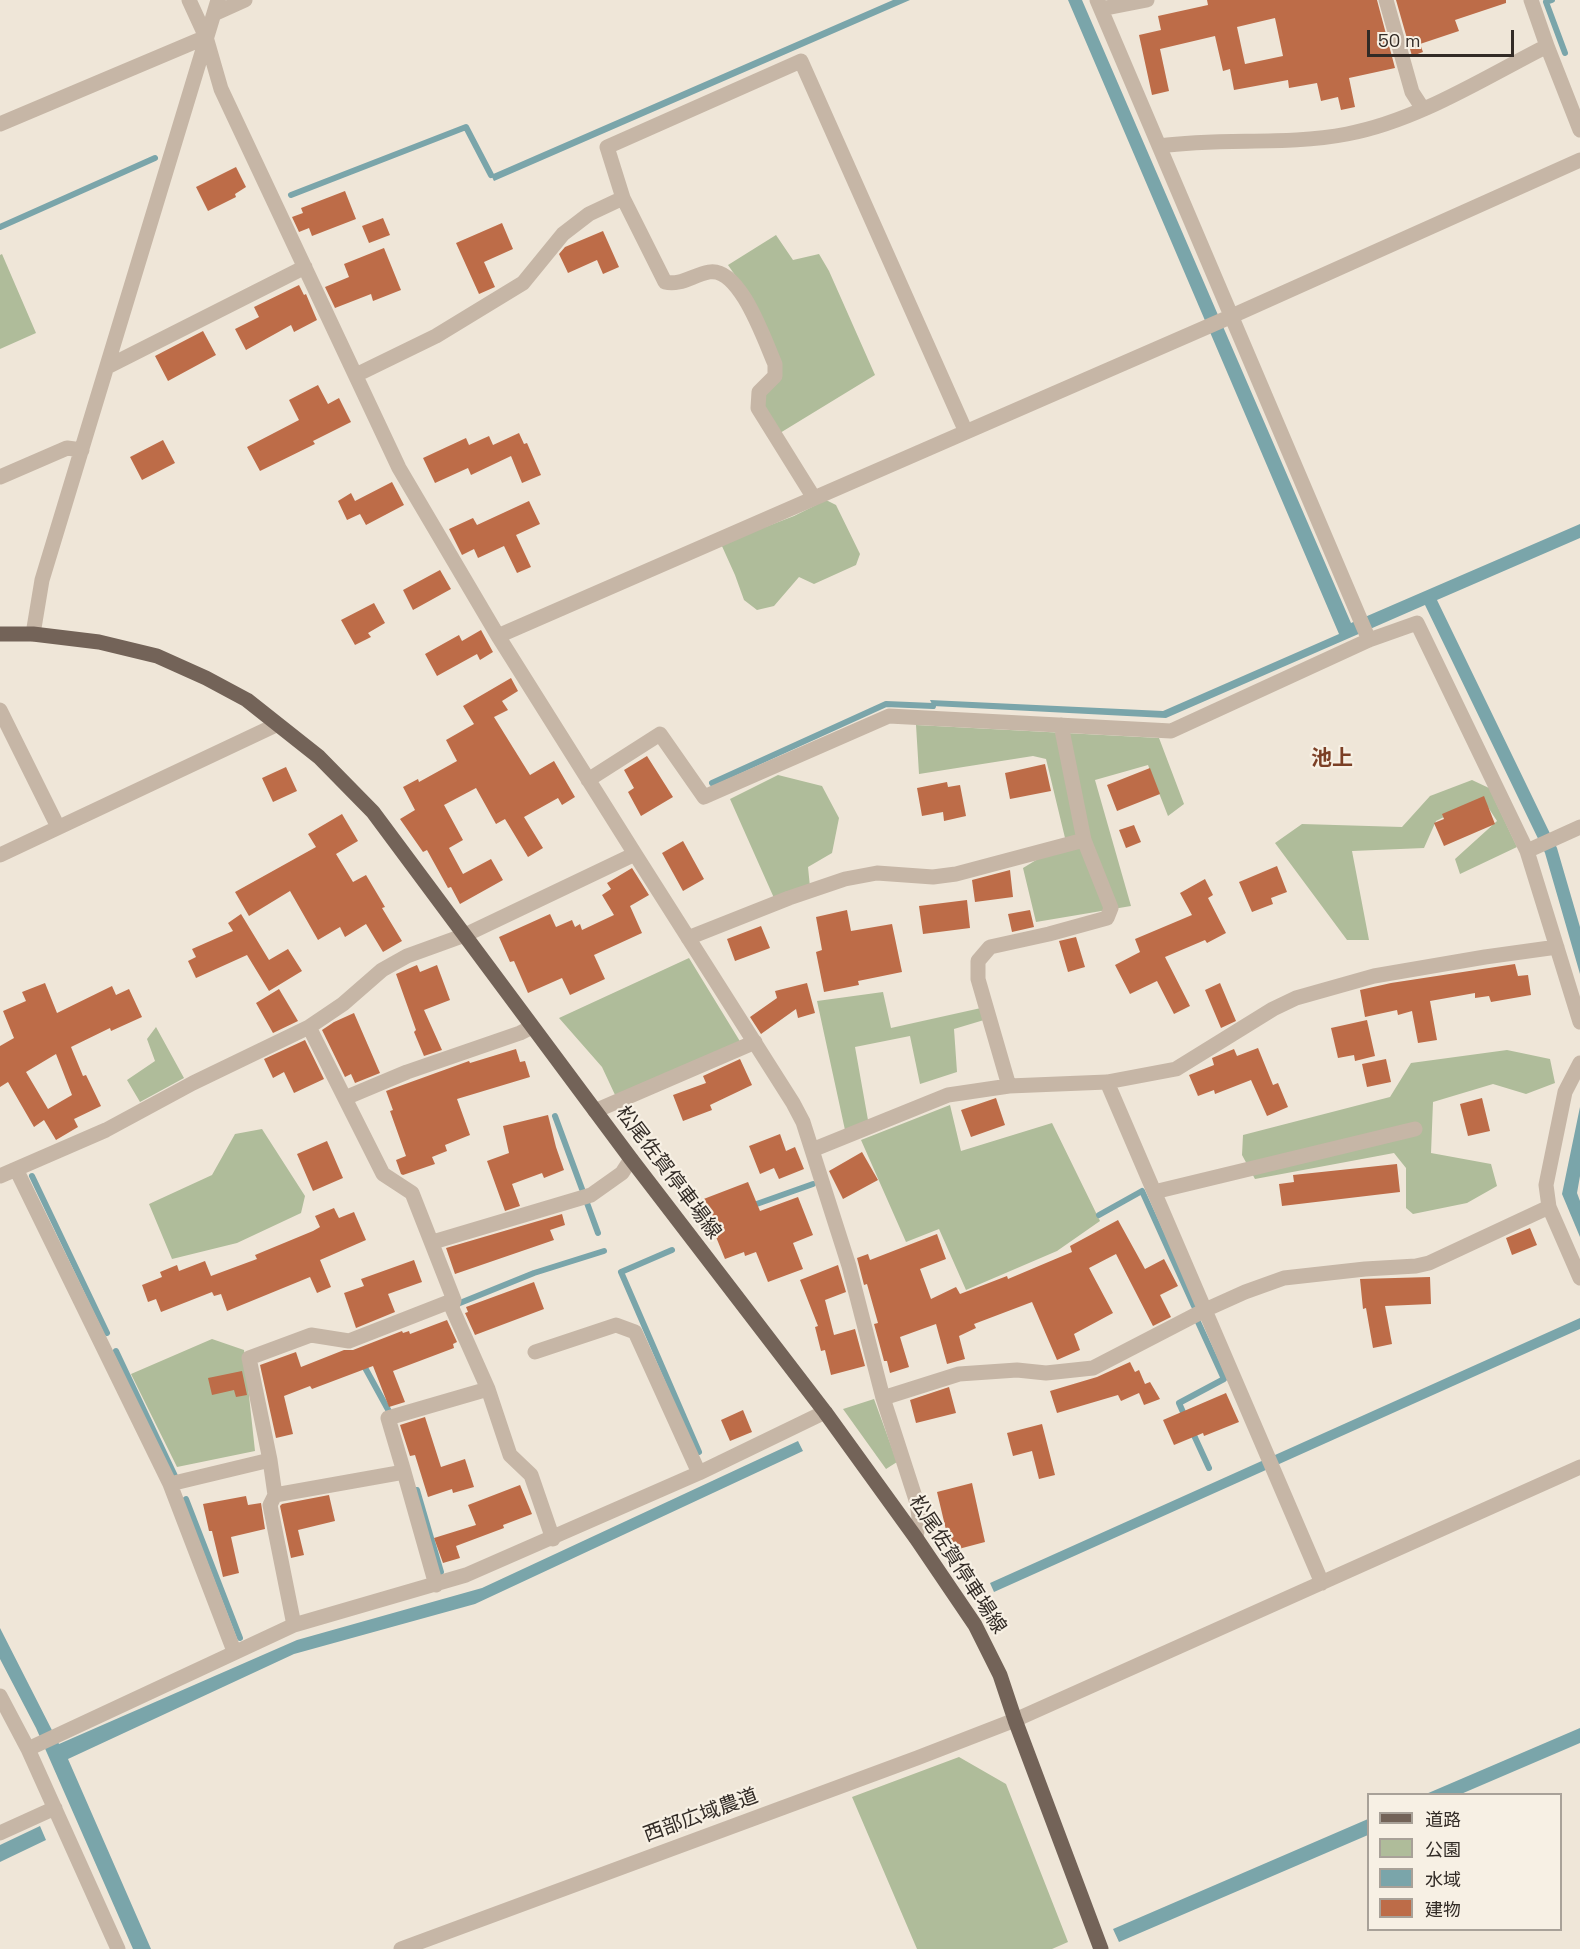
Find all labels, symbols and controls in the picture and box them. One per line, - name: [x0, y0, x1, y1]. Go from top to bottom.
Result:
- scale bar: [1370, 18, 1517, 56]
- text: 50 m: [1378, 29, 1420, 52]
- district label: 池上: [1311, 746, 1353, 772]
- street label: 松尾佐賀停車場線: [610, 1102, 726, 1244]
- street label: 松尾佐賀停車場線: [903, 1491, 1011, 1639]
- street label: 西部広域農道: [641, 1784, 761, 1848]
- legend: [1367, 1793, 1562, 1931]
- text: 道路: [1425, 1808, 1461, 1831]
- text: 公園: [1425, 1838, 1461, 1861]
- text: 水域: [1425, 1868, 1461, 1891]
- text: 建物: [1425, 1898, 1461, 1921]

